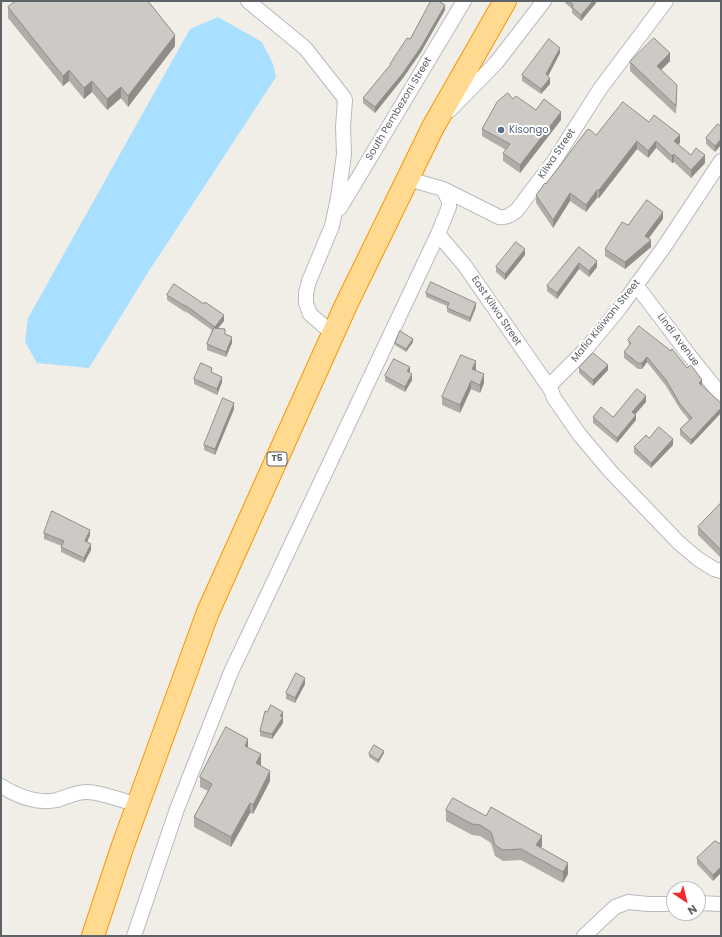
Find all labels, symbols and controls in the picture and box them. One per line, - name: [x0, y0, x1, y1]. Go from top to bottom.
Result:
- street label: South Pembezoni Street: [363, 55, 435, 163]
- place label: Kisongo: [509, 124, 549, 136]
- marker: Kisongo: [496, 125, 506, 135]
- street label: Kilwa Street: [536, 127, 578, 181]
- street label: East Kilwa Street: [468, 274, 524, 348]
- street label: Mafia Kisiwani Street: [569, 277, 643, 365]
- street label: Lindi Avenue: [654, 311, 702, 369]
- road number: T5: [267, 452, 287, 466]
- north arrow: [666, 881, 706, 921]
- text: N: [684, 901, 700, 919]

